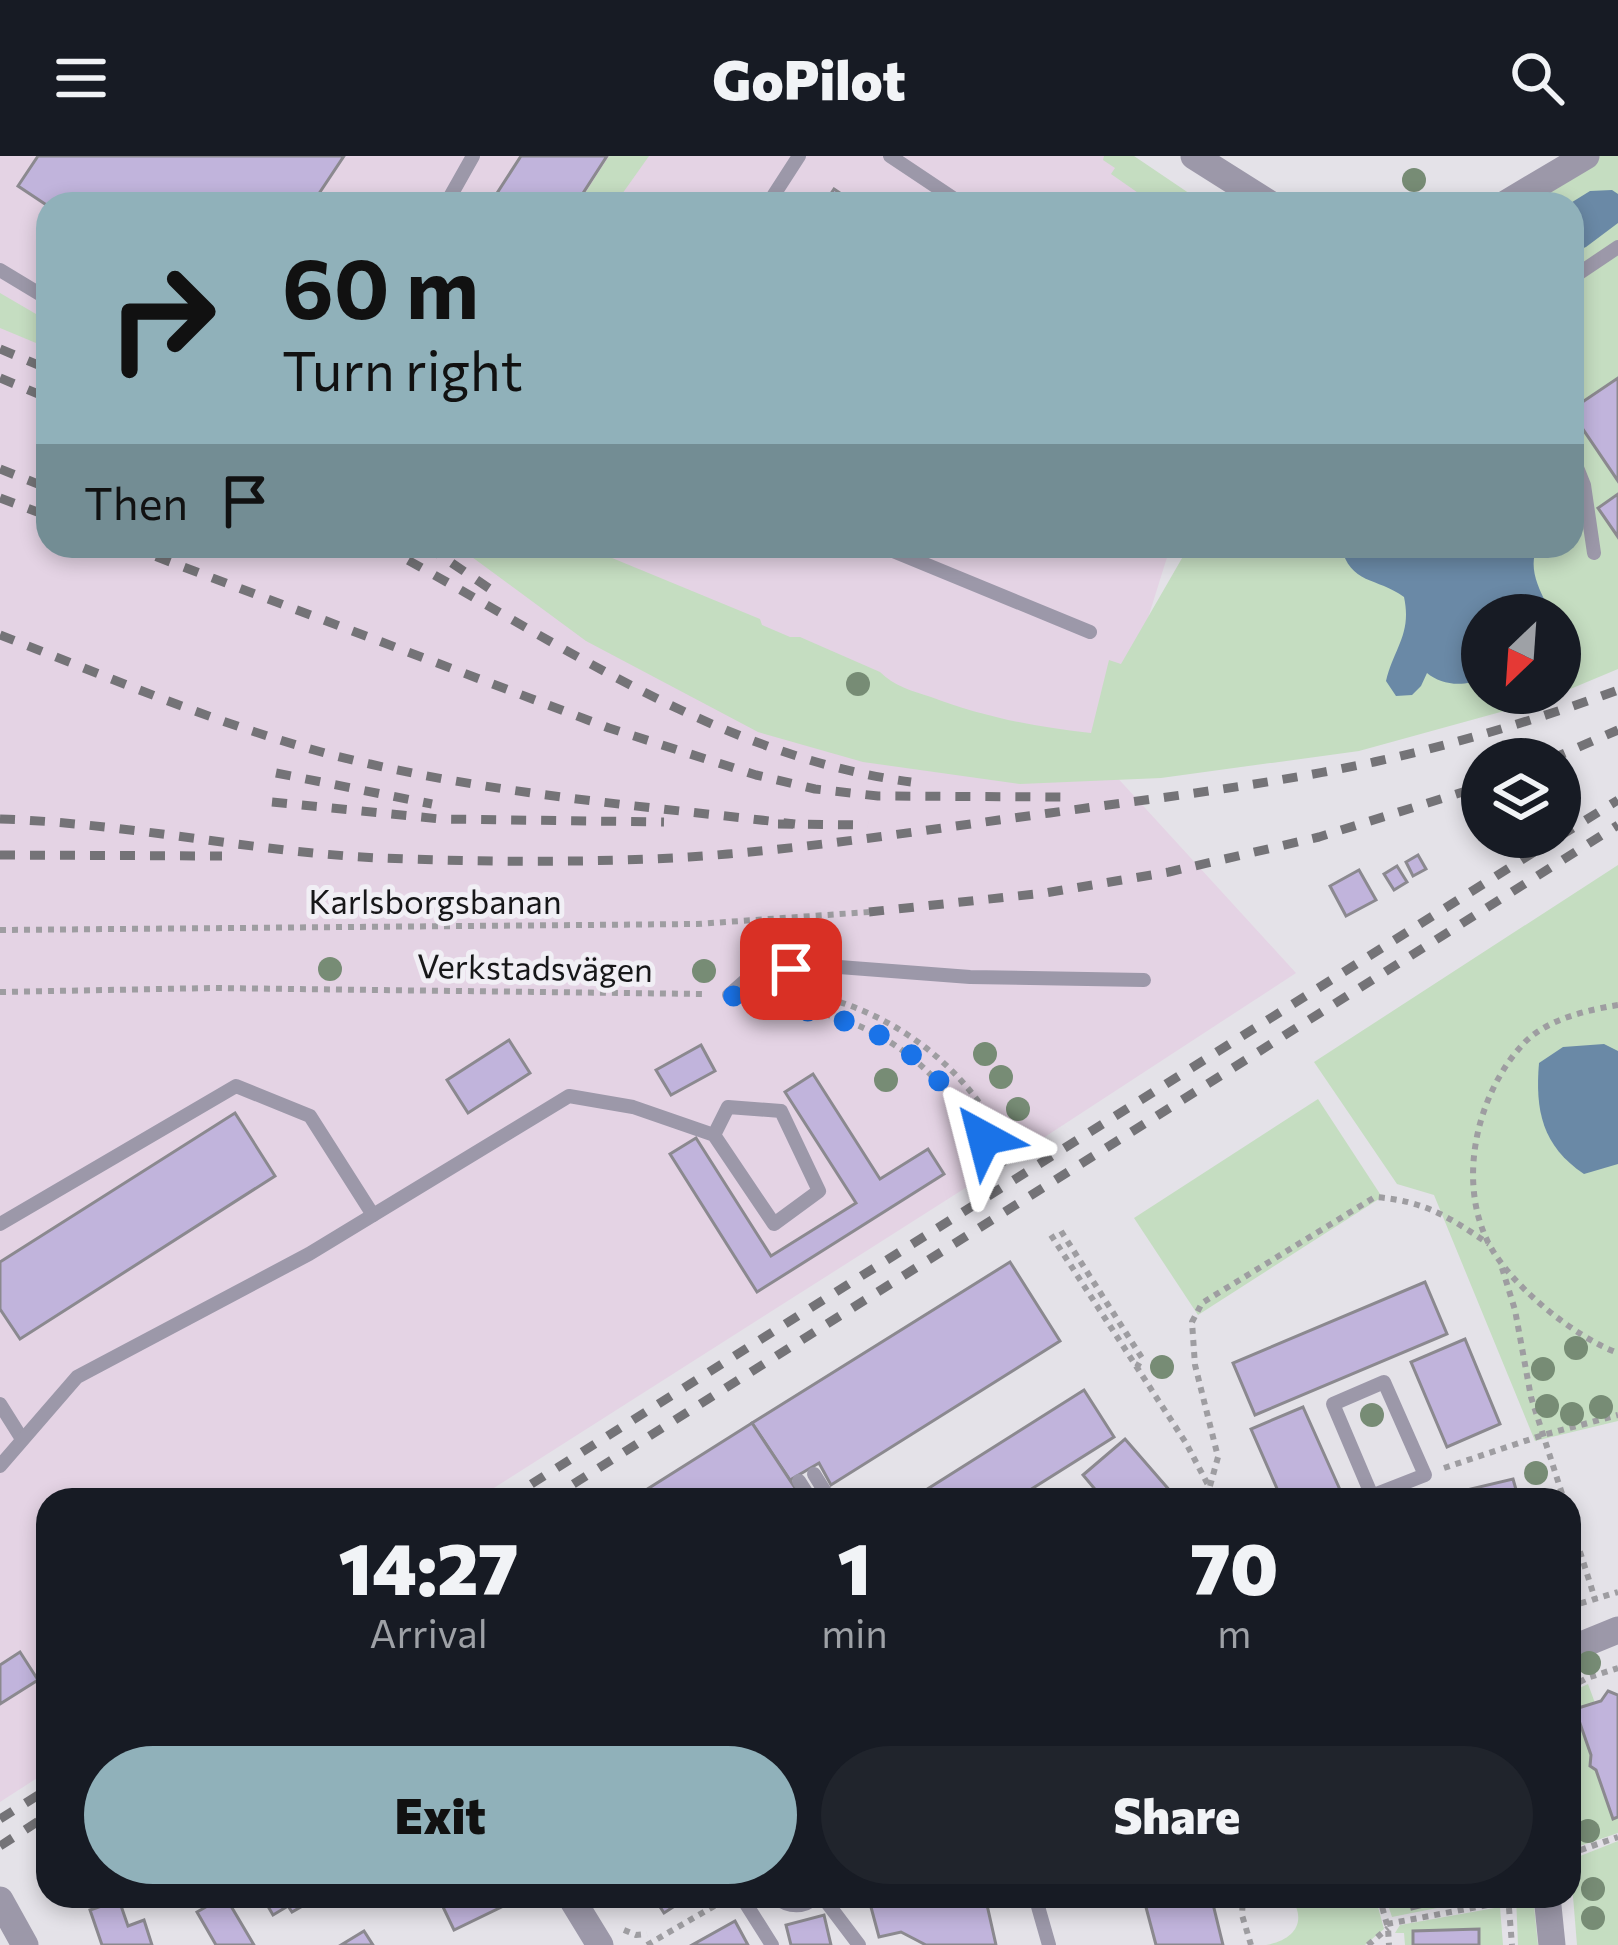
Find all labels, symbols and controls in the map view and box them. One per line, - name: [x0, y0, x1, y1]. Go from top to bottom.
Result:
- icon: menu: [48, 45, 114, 111]
- text: GoPilot: [712, 45, 906, 111]
- icon: search: [1504, 45, 1570, 111]
- text: 60 m: [282, 234, 479, 336]
- icon: right: [84, 240, 240, 396]
- text: Turn right: [282, 336, 523, 402]
- icon: arrive: [212, 468, 278, 534]
- text: Then: [84, 474, 188, 529]
- north arrow: [1461, 594, 1581, 714]
- map controls: [1461, 594, 1581, 858]
- button: layers: [1461, 738, 1581, 858]
- street label: Karlsborgsbanan: [308, 880, 562, 921]
- pin: [740, 918, 842, 1020]
- icon: arrive: [758, 936, 824, 1002]
- street label: Verkstadsvägen: [417, 944, 653, 989]
- position arrow: [921, 1075, 1047, 1201]
- text: 14:27: [339, 1522, 519, 1610]
- text: 1: [838, 1522, 871, 1610]
- text: 70: [1190, 1522, 1278, 1610]
- text: Arrival: [370, 1608, 488, 1656]
- text: min: [821, 1608, 888, 1656]
- text: m: [1217, 1608, 1251, 1656]
- button: Exit: [84, 1746, 797, 1884]
- button: Share: [821, 1746, 1533, 1884]

